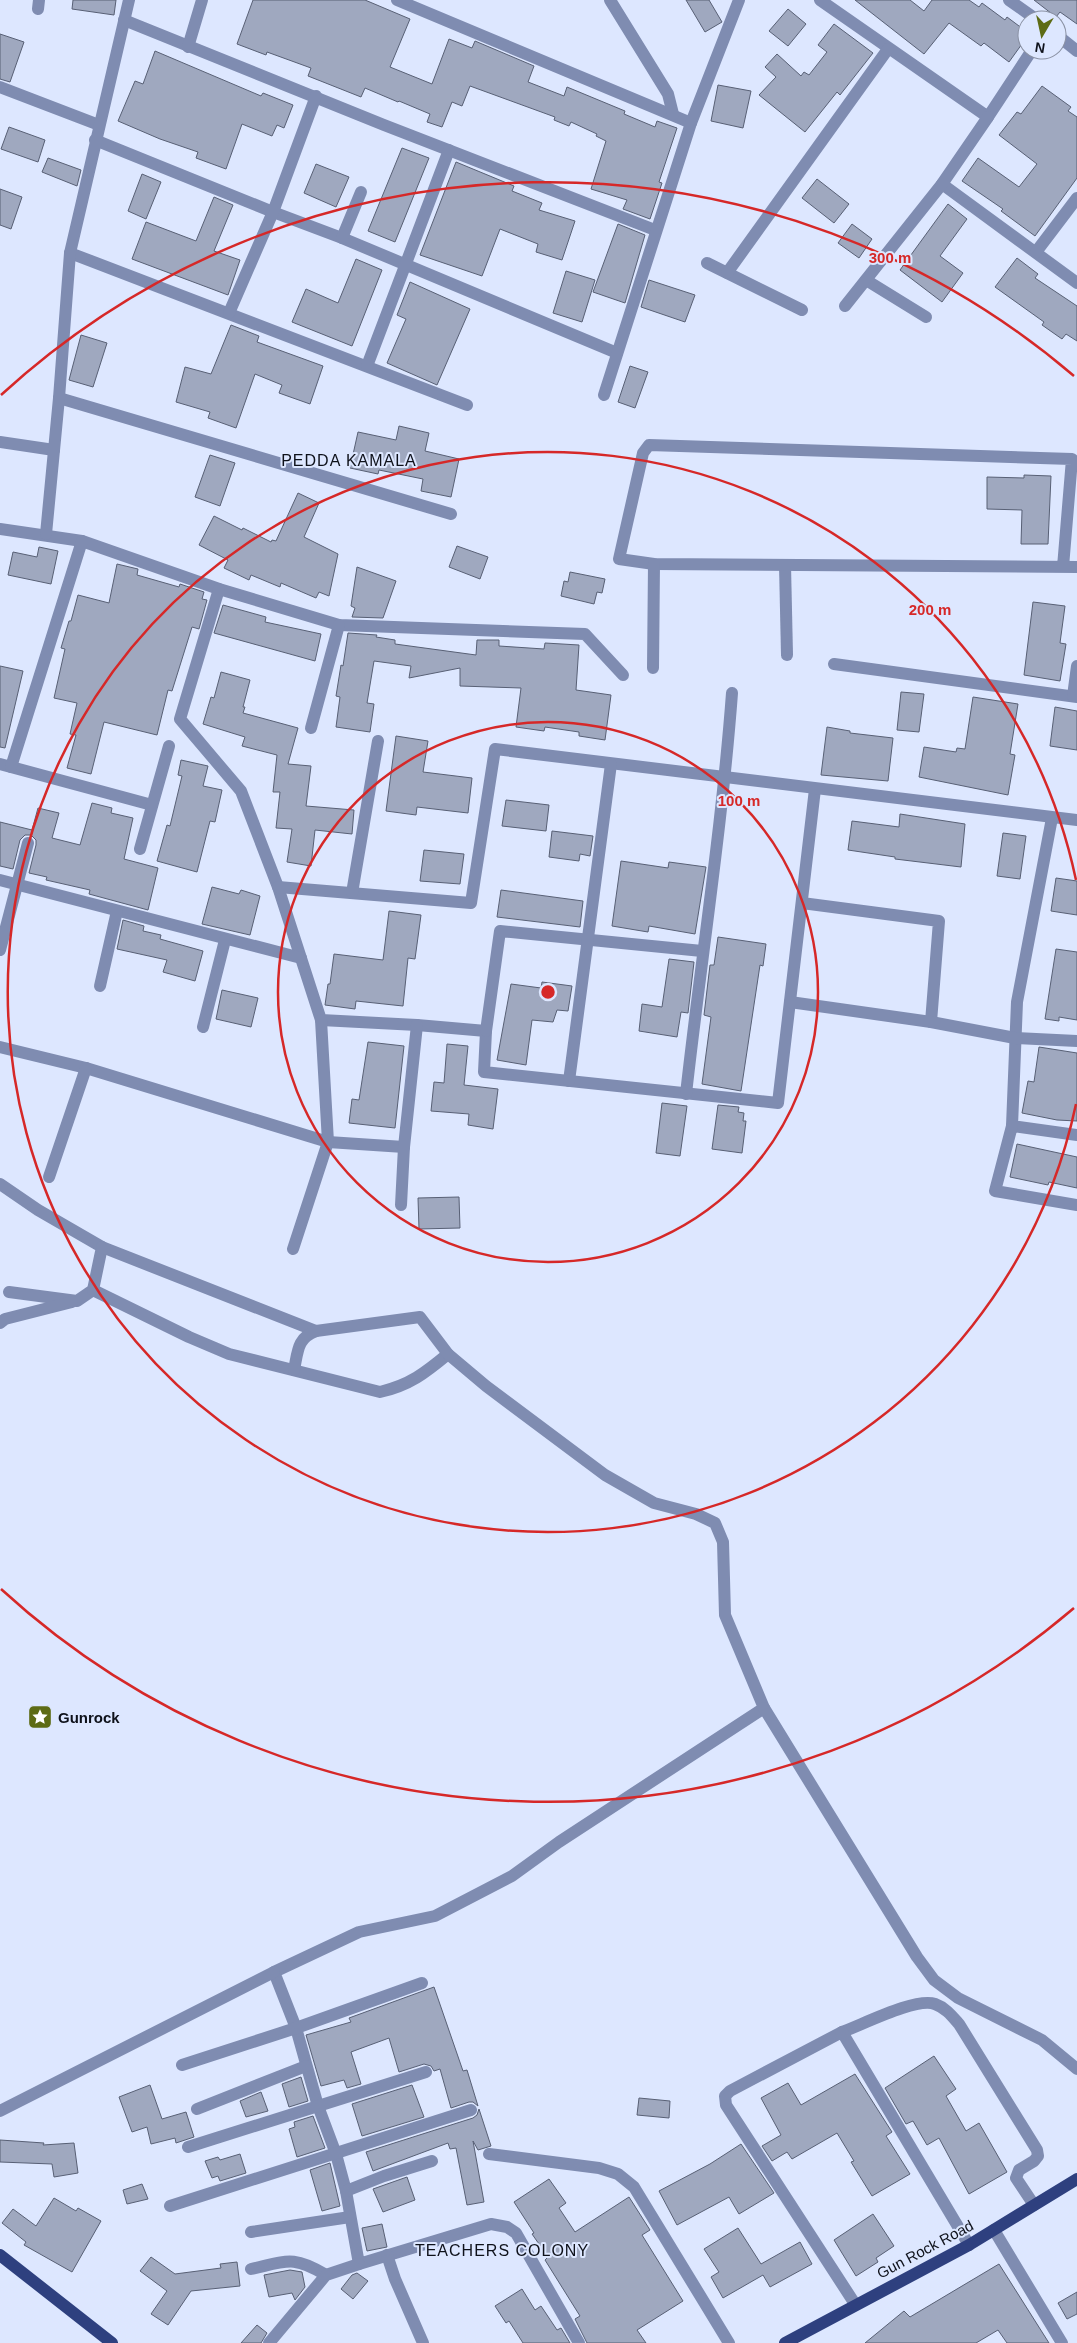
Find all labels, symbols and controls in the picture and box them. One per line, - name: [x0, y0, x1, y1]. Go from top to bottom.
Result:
- north arrow: [1017, 10, 1067, 60]
- text: N: [1034, 39, 1046, 57]
- text: 300 m: [869, 249, 911, 266]
- district label: PEDDA KAMALA: [281, 452, 417, 469]
- text: 200 m: [909, 601, 951, 618]
- text: 100 m: [718, 792, 760, 809]
- centre of rings: [539, 983, 557, 1001]
- place icon: Gunrock: [27, 1704, 53, 1730]
- place label: Gunrock: [58, 1709, 120, 1726]
- street label: Gun Rock Road: [874, 2216, 976, 2282]
- district label: TEACHERS COLONY: [415, 2242, 589, 2259]

